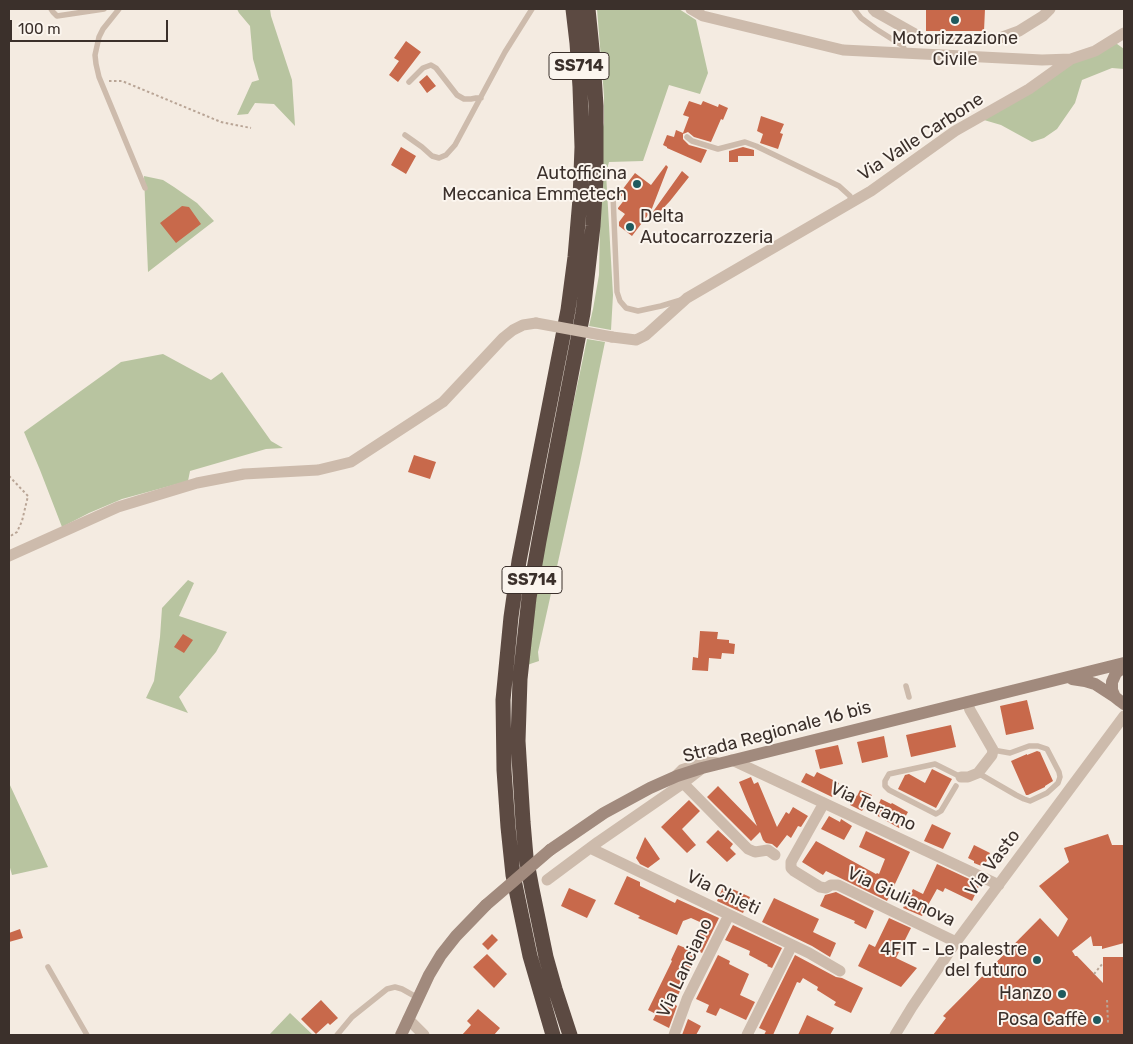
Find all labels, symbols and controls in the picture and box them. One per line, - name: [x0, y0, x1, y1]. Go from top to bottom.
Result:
- scale bar: [12, 10, 170, 42]
- marker: Motorizzazione Civile: [949, 14, 961, 26]
- text: 100 m: [18, 20, 60, 38]
- place label: Motorizzazione Civile: [892, 28, 1018, 70]
- road number: SS714: [549, 52, 609, 80]
- street label: Via Valle Carbone: [854, 88, 988, 186]
- place label: Autofficina Meccanica Emmetech: [442, 163, 627, 205]
- marker: Autofficina Meccanica Emmetech: [631, 178, 643, 190]
- place label: Delta Autocarrozzeria: [640, 206, 773, 248]
- marker: Delta Autocarrozzeria: [624, 221, 636, 233]
- road number: SS714: [502, 566, 562, 594]
- street label: Strada Regionale 16 bis: [680, 696, 874, 768]
- street label: Via Teramo: [827, 778, 919, 836]
- street label: Via Vasto: [961, 825, 1025, 901]
- street label: Via Giulianova: [843, 862, 959, 932]
- street label: Via Chieti: [683, 866, 763, 920]
- street label: Via Lanciano: [653, 915, 717, 1021]
- place label: 4FIT - Le palestre del futuro: [880, 939, 1027, 982]
- marker: 4FIT - Le palestre del futuro: [1031, 954, 1043, 966]
- place label: Hanzo: [999, 983, 1052, 1005]
- marker: Hanzo: [1056, 988, 1068, 1000]
- place label: Posa Caffè: [998, 1009, 1087, 1031]
- marker: Posa Caffè: [1091, 1014, 1103, 1026]

